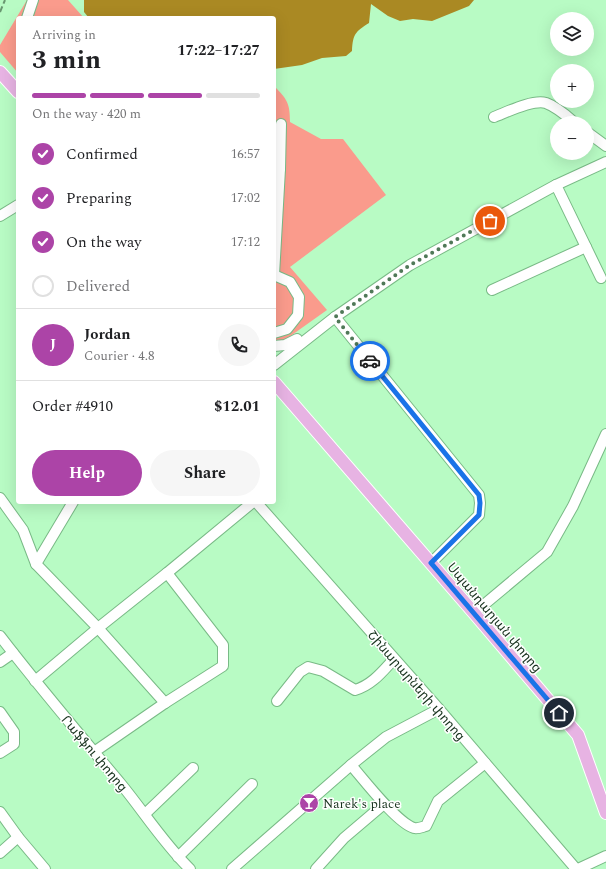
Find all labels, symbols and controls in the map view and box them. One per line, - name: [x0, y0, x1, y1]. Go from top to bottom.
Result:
- map controls: [550, 12, 594, 160]
- button: layers: [550, 12, 594, 56]
- text: Arriving in: [32, 25, 96, 45]
- text: 17:22–17:27: [177, 39, 260, 62]
- text: 3 min: [32, 40, 101, 80]
- button: +: [550, 64, 594, 108]
- text: On the way · 420 m: [32, 104, 141, 124]
- button: −: [550, 116, 594, 160]
- icon: check: [32, 143, 54, 165]
- text: Confirmed: [66, 143, 138, 166]
- text: 16:57: [231, 144, 260, 164]
- icon: check: [32, 187, 54, 209]
- text: Preparing: [66, 187, 132, 210]
- text: 17:02: [231, 188, 260, 208]
- pin: [473, 204, 507, 238]
- icon: bag: [479, 210, 501, 232]
- icon: check: [32, 231, 54, 253]
- text: On the way: [66, 231, 141, 254]
- text: 17:12: [231, 232, 260, 252]
- text: Delivered: [66, 275, 130, 298]
- text: Jordan: [84, 323, 131, 346]
- button: phone: [218, 324, 260, 366]
- text: J: [50, 333, 56, 356]
- courier: [350, 341, 390, 381]
- text: Courier · 4.8: [84, 346, 154, 366]
- icon: car: [359, 350, 381, 372]
- text: Order #4910: [32, 395, 113, 418]
- text: $12.01: [214, 395, 260, 418]
- button: Help: [32, 450, 142, 496]
- button: Share: [150, 450, 260, 496]
- street label: Սպանդարյան փողոց: [442, 558, 546, 677]
- street label: Շինարարների փողոց: [363, 626, 470, 745]
- pin: [542, 696, 576, 730]
- icon: home: [548, 702, 570, 724]
- street label: Րաֆֆու փողոց: [56, 711, 132, 796]
- bar icon: Narek's place: [298, 792, 320, 814]
- place label: Narek's place: [323, 794, 401, 814]

